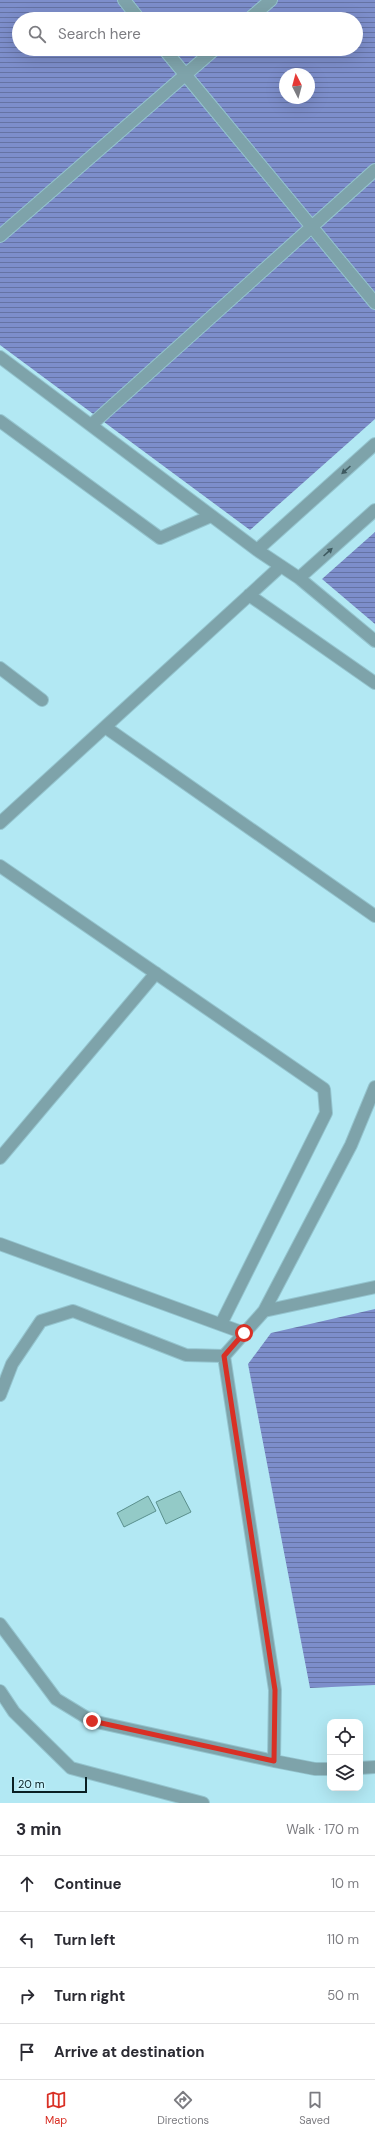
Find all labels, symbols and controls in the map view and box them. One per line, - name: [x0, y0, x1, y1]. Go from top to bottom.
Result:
- search box: [12, 12, 363, 56]
- icon: search: [26, 23, 48, 45]
- text: Search here: [58, 24, 141, 44]
- north arrow: [279, 68, 315, 104]
- one-way arrow: [341, 465, 351, 474]
- one-way arrow: [323, 547, 333, 557]
- route start: [235, 1324, 253, 1342]
- route end: [83, 1712, 101, 1730]
- map controls: [327, 1719, 363, 1791]
- button: locate: [327, 1719, 363, 1755]
- button: layers: [327, 1755, 363, 1791]
- scale bar: [12, 1775, 87, 1794]
- text: 20 m: [18, 1777, 44, 1791]
- text: 3 min: [16, 1818, 61, 1840]
- text: Walk · 170 m: [286, 1821, 359, 1838]
- icon: ahead: [16, 1873, 38, 1895]
- text: Continue: [54, 1874, 122, 1894]
- text: 10 m: [331, 1875, 359, 1892]
- icon: left: [16, 1929, 38, 1951]
- text: Turn left: [54, 1930, 115, 1950]
- text: 110 m: [327, 1931, 359, 1948]
- icon: right: [16, 1985, 38, 2007]
- text: Turn right: [54, 1986, 125, 2006]
- text: 50 m: [327, 1987, 359, 2004]
- icon: arrive: [16, 2041, 38, 2063]
- text: Arrive at destination: [54, 2042, 205, 2062]
- tab: Map: [45, 2089, 67, 2127]
- tab: Directions: [157, 2089, 209, 2127]
- tab: Saved: [299, 2089, 330, 2127]

